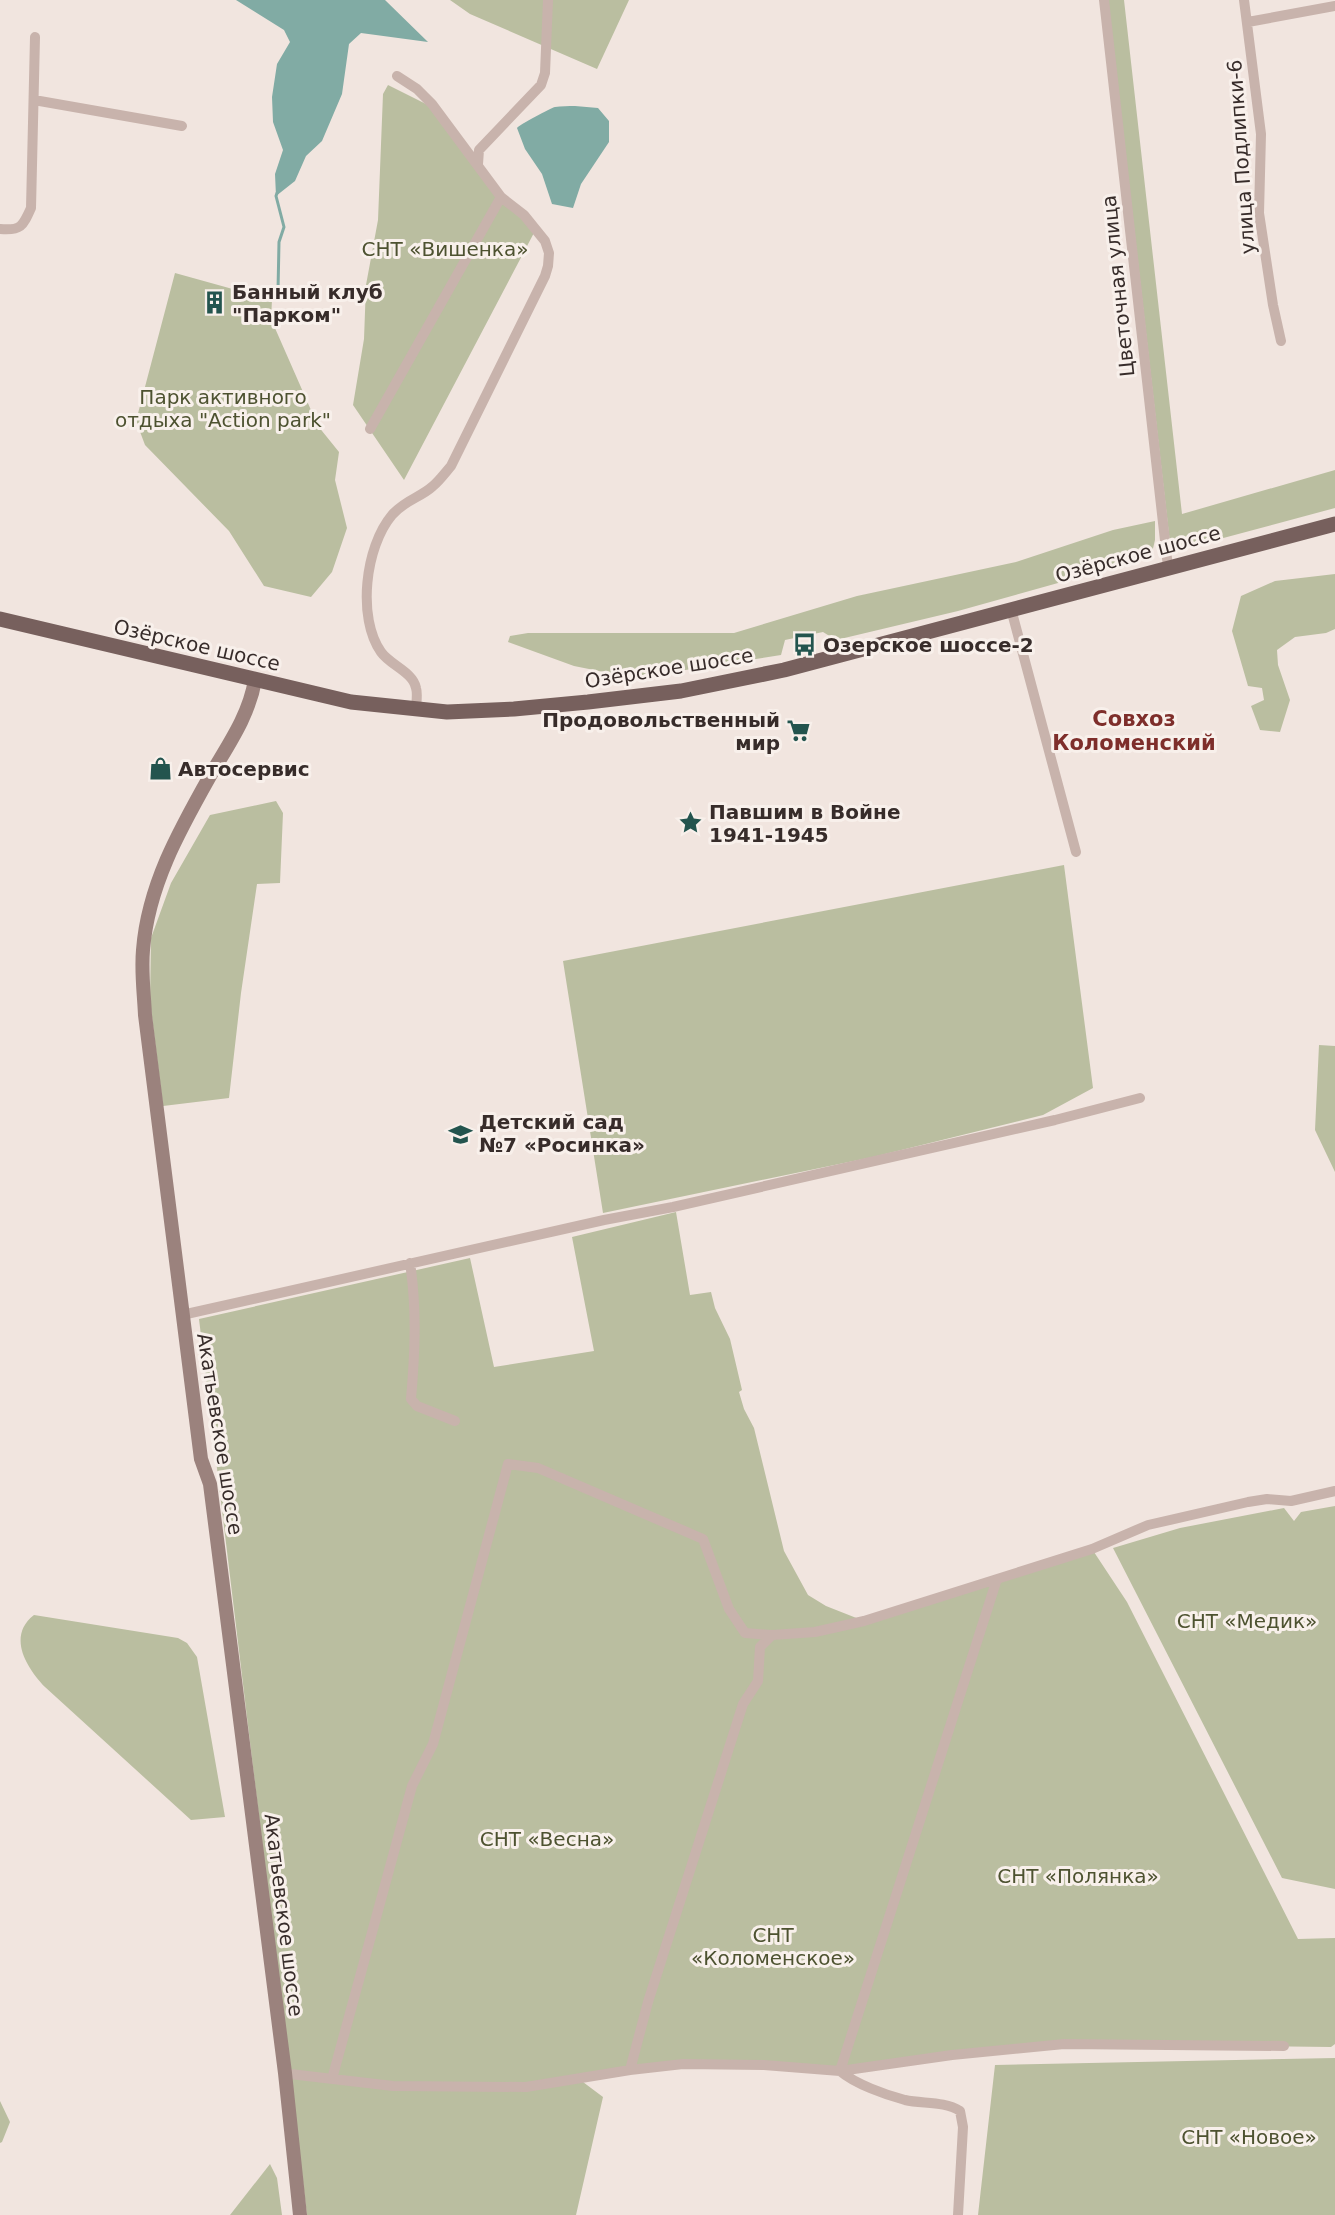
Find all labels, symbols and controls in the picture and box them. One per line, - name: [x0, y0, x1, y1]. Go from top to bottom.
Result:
- street label: улица Подлипки-6: [1222, 59, 1260, 255]
- street label: Цветочная улица: [1097, 194, 1139, 378]
- park label: СНТ «Вишенка»: [362, 237, 528, 261]
- place label: Банный клуб "Парком": [232, 280, 383, 327]
- building icon: Банный клуб "Парком": [201, 290, 227, 316]
- park label: Парк активного отдыха "Action park": [115, 385, 331, 432]
- street label: Озёрское шоссе: [1053, 520, 1223, 588]
- street label: Озёрское шоссе: [111, 614, 283, 676]
- bus stop icon: Озерское шоссе-2: [792, 632, 818, 658]
- place label: Озерское шоссе-2: [823, 633, 1034, 657]
- street label: Озёрское шоссе: [583, 643, 755, 693]
- district label: Совхоз Коломенский: [1052, 707, 1216, 755]
- place label: Продовольственный мир: [542, 708, 780, 755]
- supermarket icon: Продовольственный мир: [785, 718, 811, 744]
- shop icon: Автосервис: [147, 756, 173, 782]
- place label: Автосервис: [178, 757, 310, 781]
- place label: Павшим в Войне 1941-1945: [709, 800, 900, 847]
- place icon: Павшим в Войне 1941-1945: [678, 810, 704, 836]
- place label: Детский сад №7 «Росинка»: [479, 1110, 645, 1157]
- school or university icon: Детский сад №7 «Росинка»: [448, 1121, 474, 1147]
- street label: Акатьевское шоссе: [192, 1331, 248, 1537]
- park label: СНТ «Медик»: [1177, 1609, 1317, 1633]
- street label: Акатьевское шоссе: [260, 1812, 308, 2018]
- park label: СНТ «Весна»: [480, 1827, 614, 1851]
- park label: СНТ «Полянка»: [997, 1864, 1159, 1888]
- park label: СНТ «Коломенское»: [691, 1923, 855, 1970]
- park label: СНТ «Новое»: [1181, 2125, 1317, 2149]

